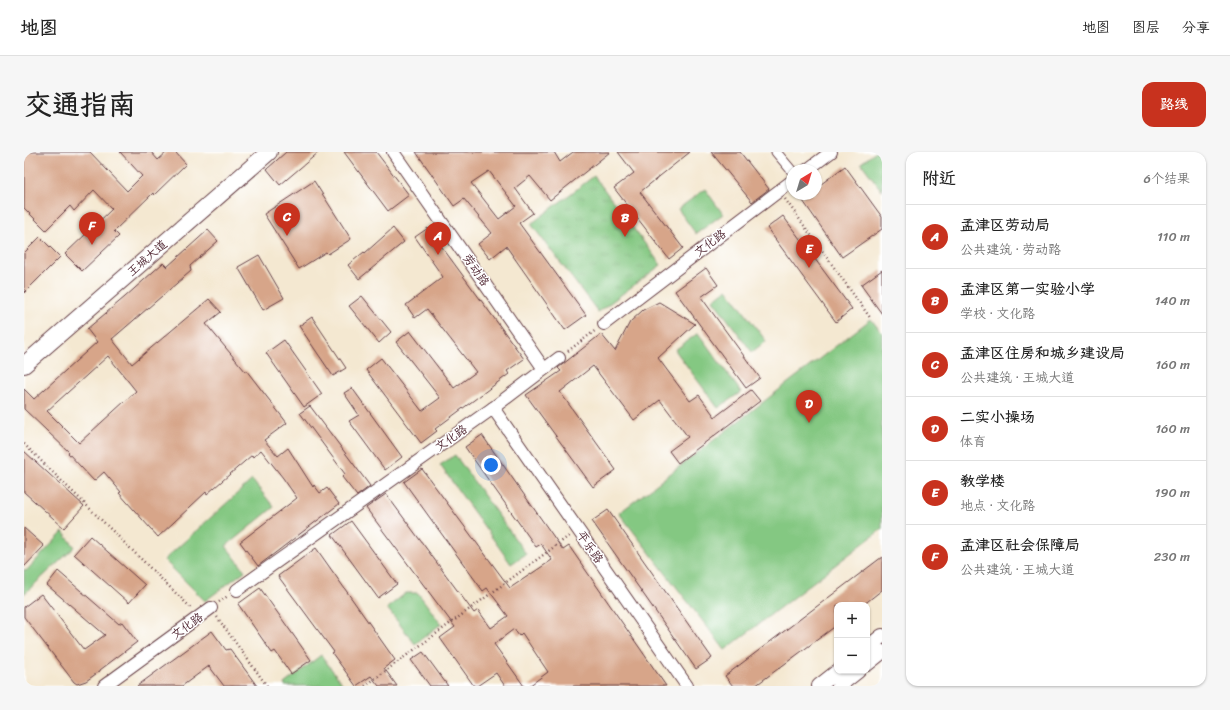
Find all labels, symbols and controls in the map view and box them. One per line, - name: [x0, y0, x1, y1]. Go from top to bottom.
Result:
- text: 地图: [20, 11, 58, 44]
- text: 地图: [1082, 15, 1110, 40]
- text: 图层: [1132, 15, 1160, 40]
- text: 分享: [1182, 15, 1210, 40]
- text: 交通指南: [24, 80, 136, 129]
- button: 路线: [1142, 82, 1206, 127]
- text: 附近: [922, 163, 956, 193]
- north arrow: [786, 164, 822, 200]
- text: 6个结果: [1144, 167, 1190, 190]
- pin: C: [274, 203, 300, 236]
- pin: B: [612, 204, 638, 237]
- pin: F: [79, 212, 105, 245]
- text: 孟津区劳动局: [960, 212, 1050, 238]
- pin: A: [425, 222, 451, 255]
- street label: 文化路: [689, 223, 731, 263]
- text: A: [931, 225, 939, 248]
- text: 110 m: [1157, 225, 1190, 248]
- street label: 王城大道: [122, 234, 172, 282]
- pin: E: [796, 235, 822, 268]
- text: 公共建筑 · 劳动路: [960, 238, 1061, 261]
- street label: 劳动路: [457, 249, 495, 291]
- text: 孟津区第一实验小学: [960, 276, 1095, 302]
- text: B: [931, 289, 939, 312]
- text: 140 m: [1155, 289, 1190, 312]
- text: 学校 · 文化路: [960, 302, 1035, 325]
- text: 孟津区住房和城乡建设局: [960, 340, 1125, 366]
- text: C: [931, 353, 939, 376]
- text: 160 m: [1155, 353, 1190, 376]
- text: 公共建筑 · 王城大道: [960, 366, 1074, 389]
- pin: D: [796, 390, 822, 423]
- text: 二实小操场: [960, 404, 1035, 430]
- text: D: [931, 417, 939, 440]
- text: 160 m: [1155, 417, 1190, 440]
- street label: 文化路: [430, 419, 472, 457]
- text: 体育: [960, 430, 986, 453]
- your location: [481, 455, 501, 475]
- text: 教学楼: [960, 468, 1005, 494]
- text: E: [931, 481, 939, 504]
- text: 190 m: [1155, 481, 1190, 504]
- text: 地点 · 文化路: [960, 494, 1035, 517]
- street label: 平乐路: [571, 526, 609, 568]
- text: 孟津区社会保障局: [960, 532, 1080, 558]
- text: F: [931, 545, 939, 568]
- text: 230 m: [1154, 545, 1190, 568]
- text: 公共建筑 · 王城大道: [960, 558, 1074, 581]
- map controls: [834, 602, 870, 674]
- button: +: [834, 602, 870, 638]
- street label: 文化路: [166, 607, 208, 645]
- button: −: [834, 638, 870, 674]

